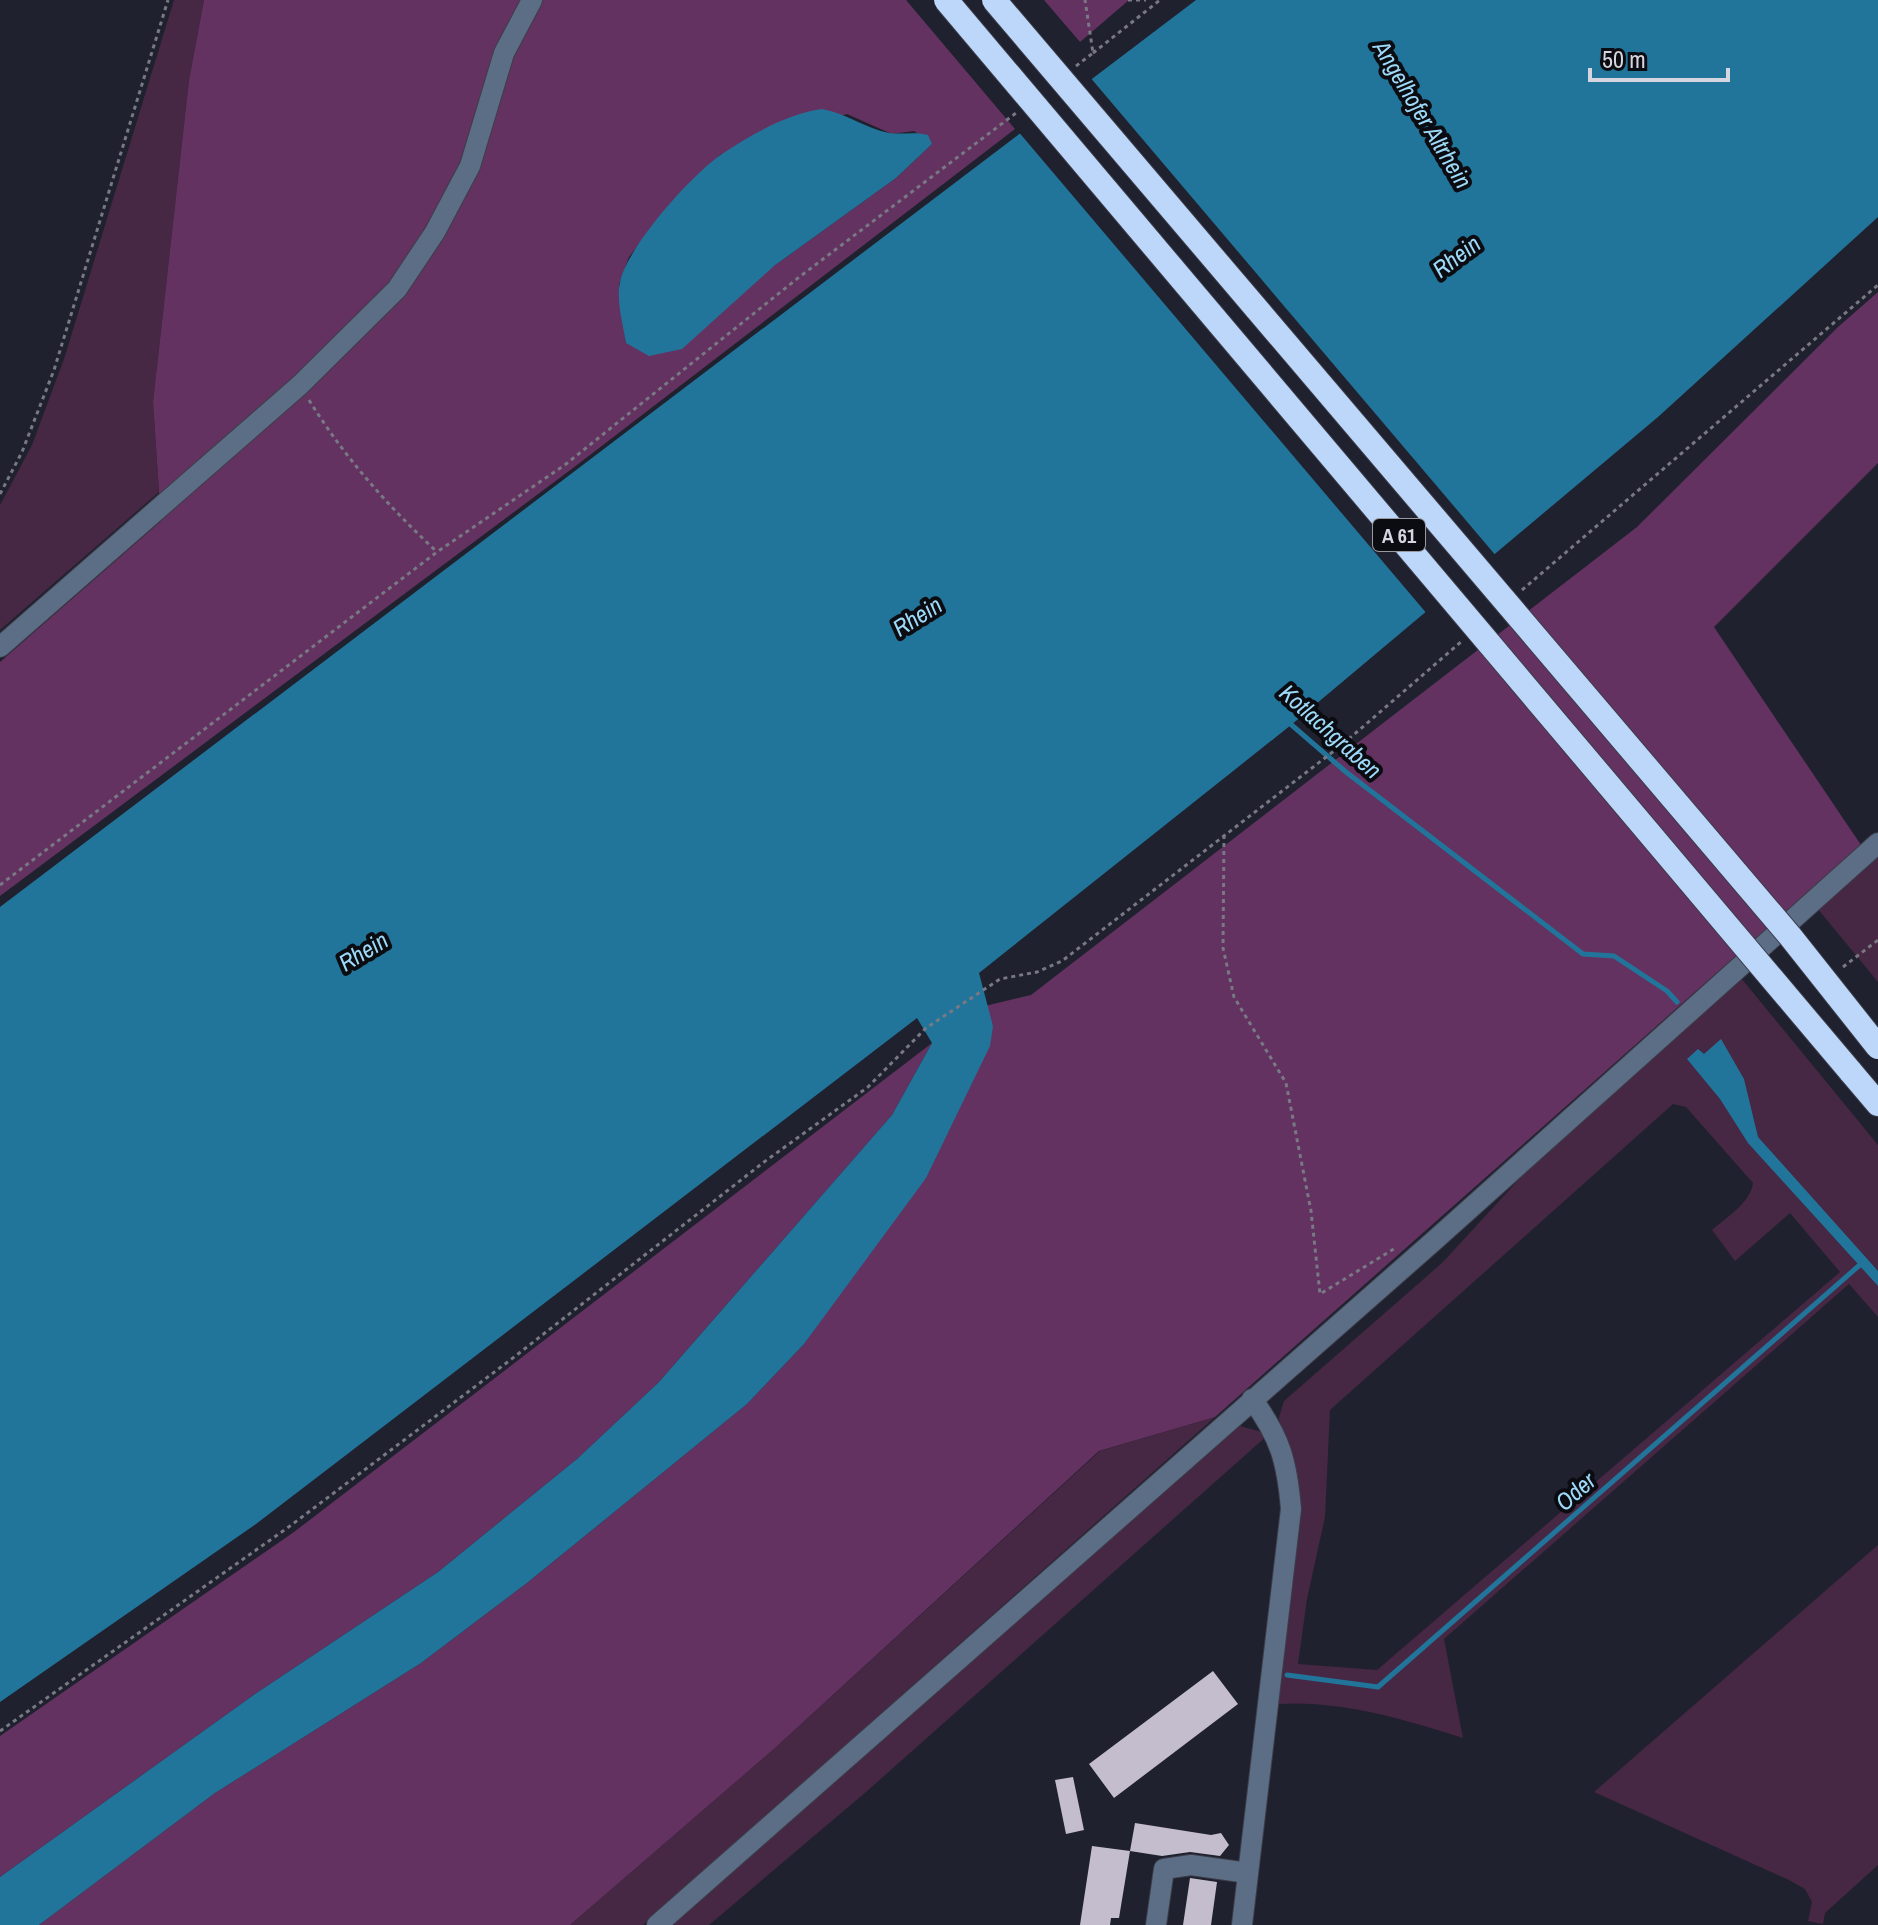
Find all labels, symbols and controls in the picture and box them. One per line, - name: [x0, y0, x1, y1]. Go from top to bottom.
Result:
- scale bar: [1590, 32, 1728, 82]
- water label: Angelhofer Altrhein: [1366, 33, 1480, 194]
- text: 50 m: [1602, 43, 1646, 75]
- water label: Rhein: [1425, 227, 1487, 285]
- road number: A 61: [1373, 519, 1425, 551]
- water label: Rhein: [886, 589, 948, 643]
- water label: Kotlachgraben: [1273, 677, 1389, 785]
- water label: Rhein: [332, 924, 394, 978]
- water label: Oder: [1548, 1464, 1603, 1517]

